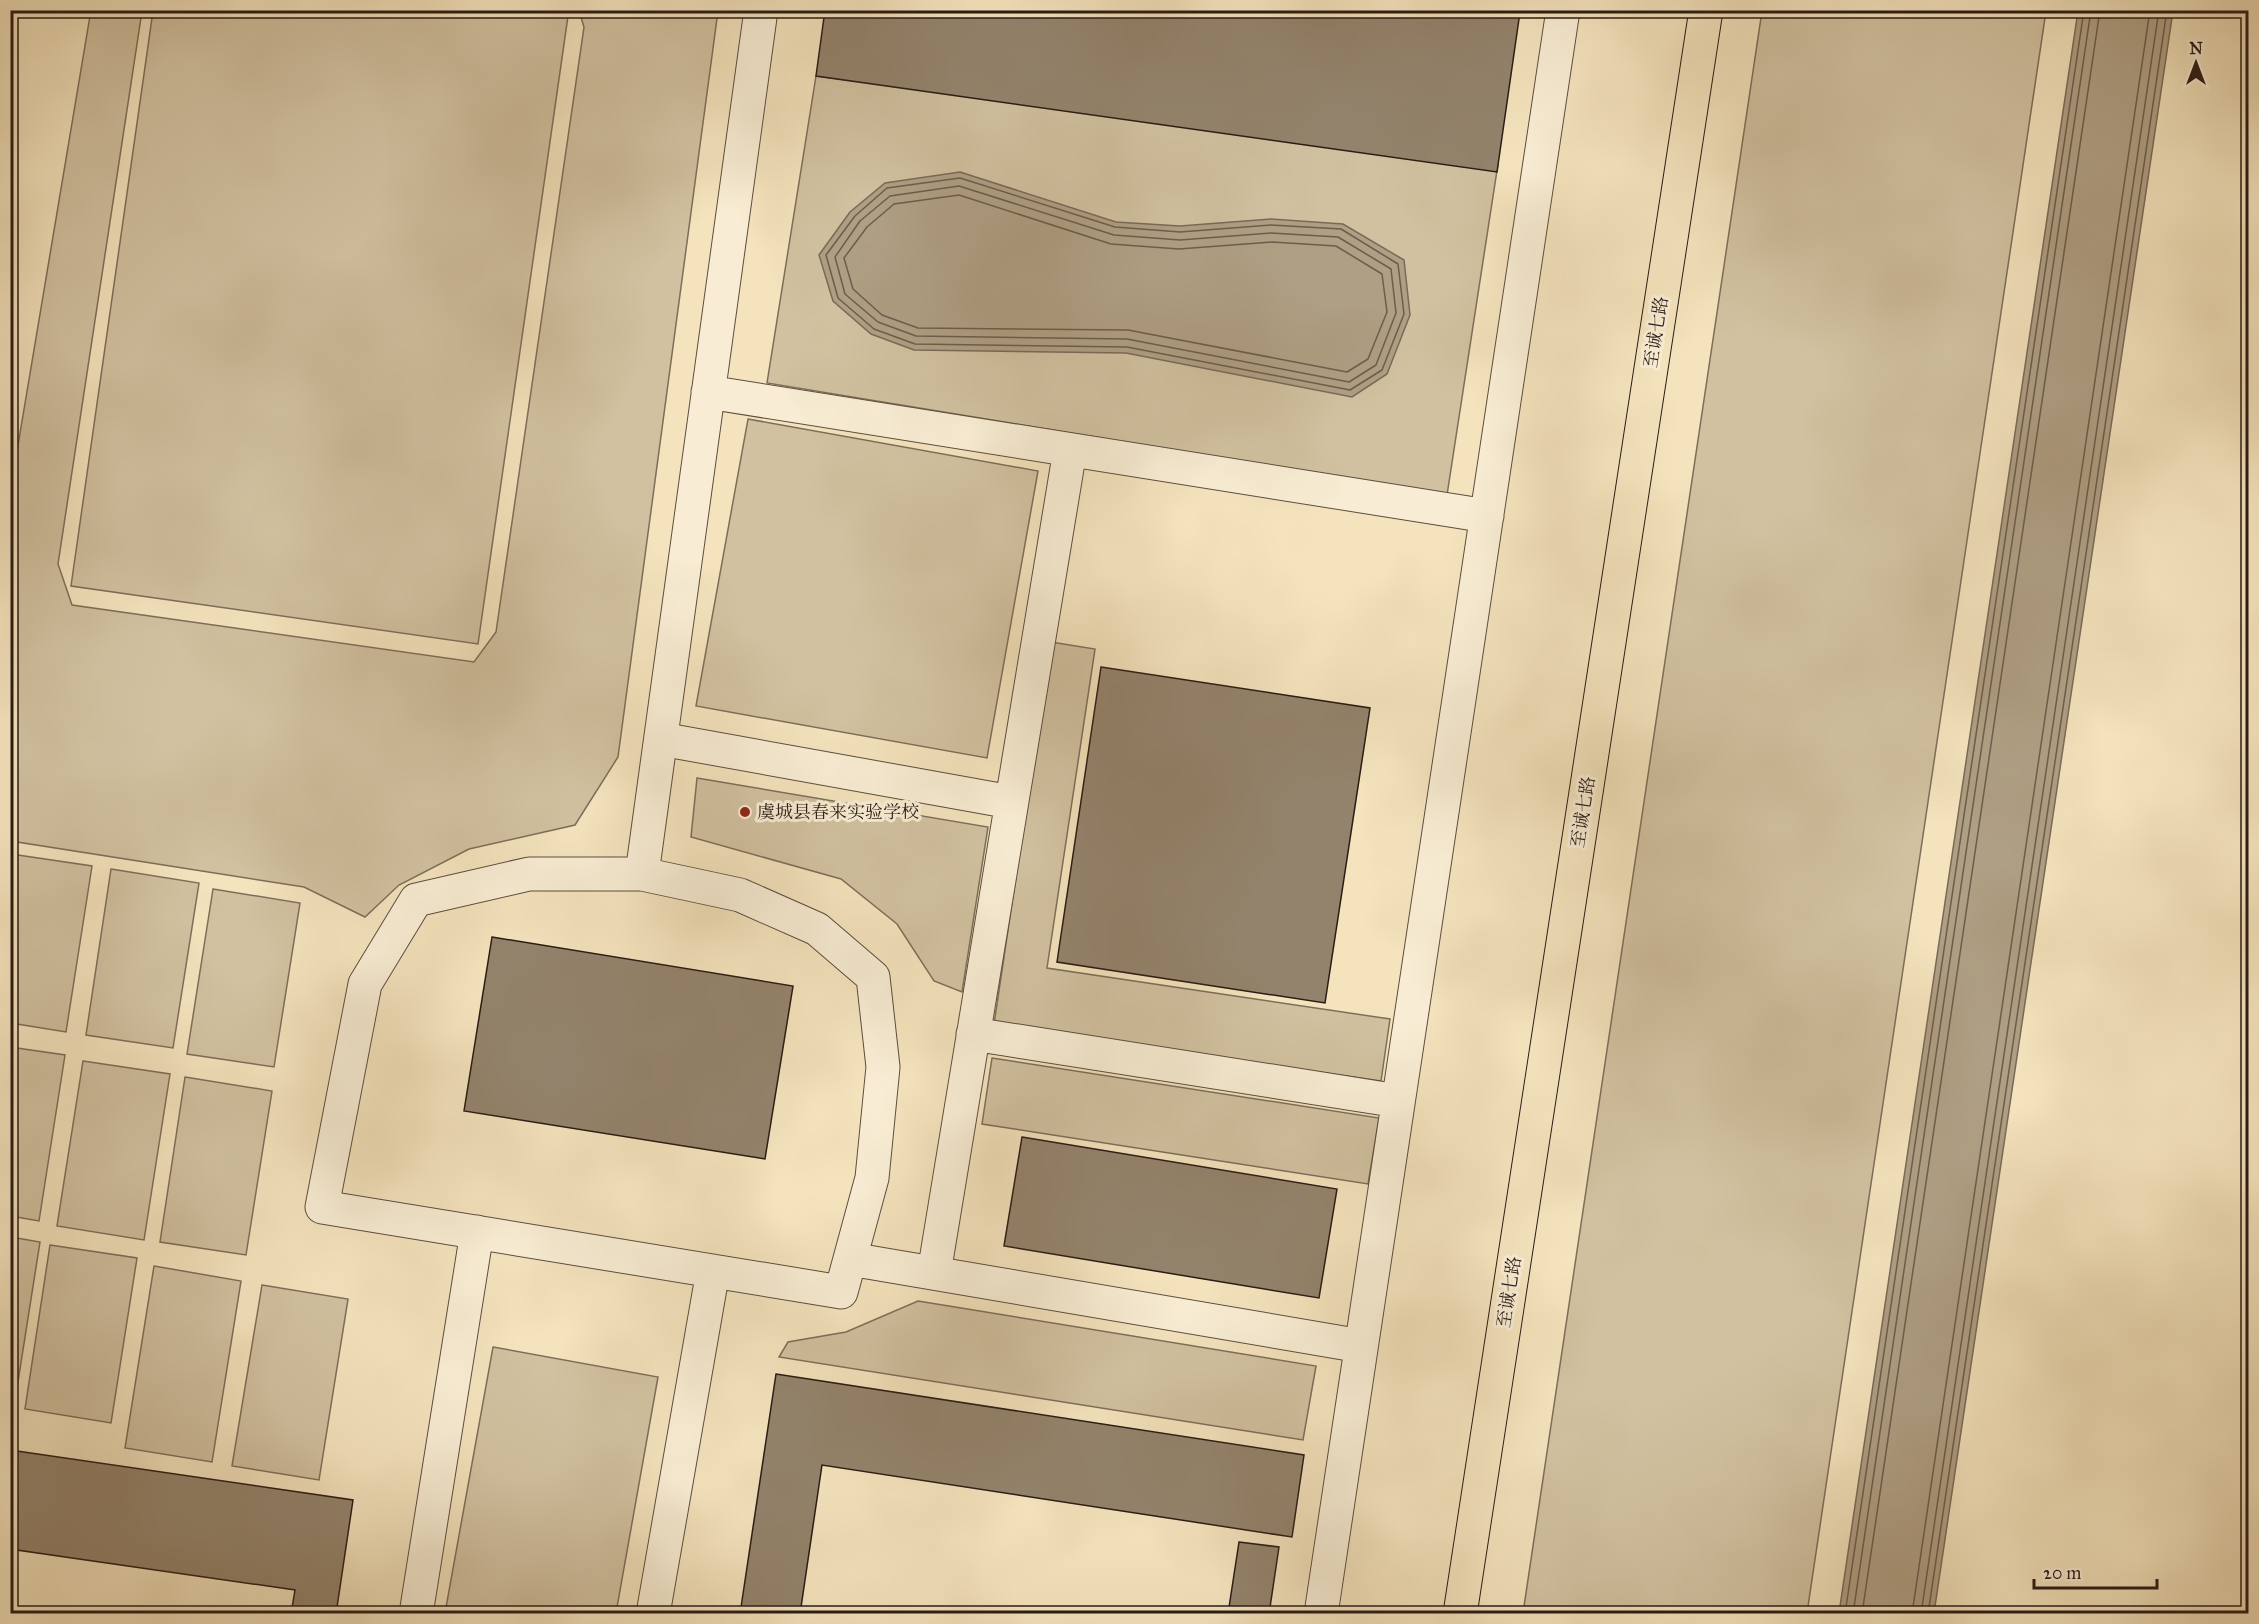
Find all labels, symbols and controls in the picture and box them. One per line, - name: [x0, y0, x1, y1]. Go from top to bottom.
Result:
- north arrow: [2166, 33, 2226, 93]
- text: N: [2189, 39, 2203, 58]
- street label: 至诚七路: [1640, 295, 1672, 369]
- street label: 至诚七路: [1567, 775, 1599, 849]
- place label: 虞城县春来实验学校: [757, 801, 919, 823]
- marker: 虞城县春来实验学校: [738, 805, 752, 819]
- street label: 至诚七路: [1493, 1255, 1525, 1329]
- scale bar: [2034, 1552, 2157, 1590]
- text: 20 m: [2043, 1562, 2081, 1584]

